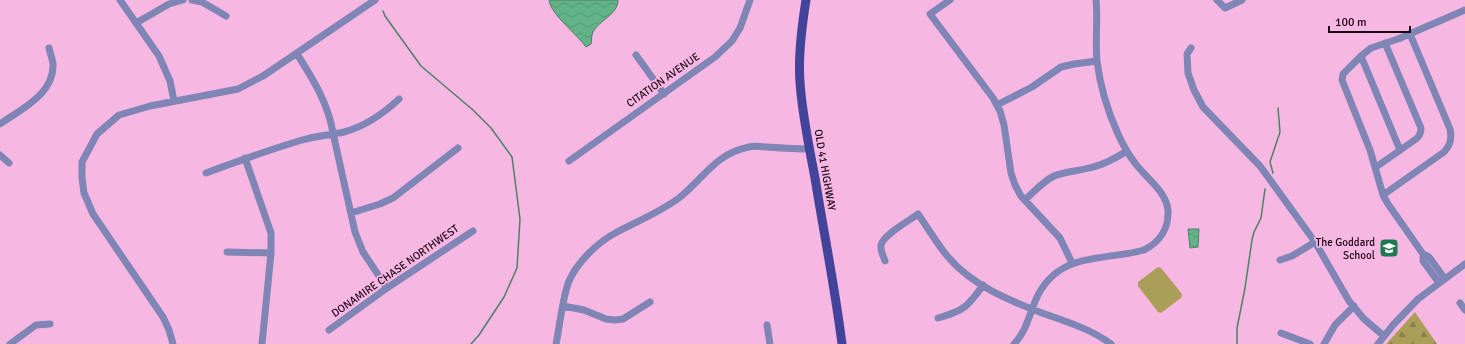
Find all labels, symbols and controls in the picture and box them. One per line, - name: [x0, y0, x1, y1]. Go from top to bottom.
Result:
- scale bar: [1329, 8, 1410, 34]
- text: 100 m: [1335, 15, 1367, 30]
- street label: CITATION AVENUE: [624, 50, 702, 110]
- street label: OLD 41 HIGHWAY: [811, 128, 839, 212]
- street label: DONAMIRE CHASE NORTHWEST: [329, 222, 462, 320]
- place label: The Goddard School: [1316, 236, 1375, 262]
- school or university icon: The Goddard School: [1378, 237, 1400, 259]

